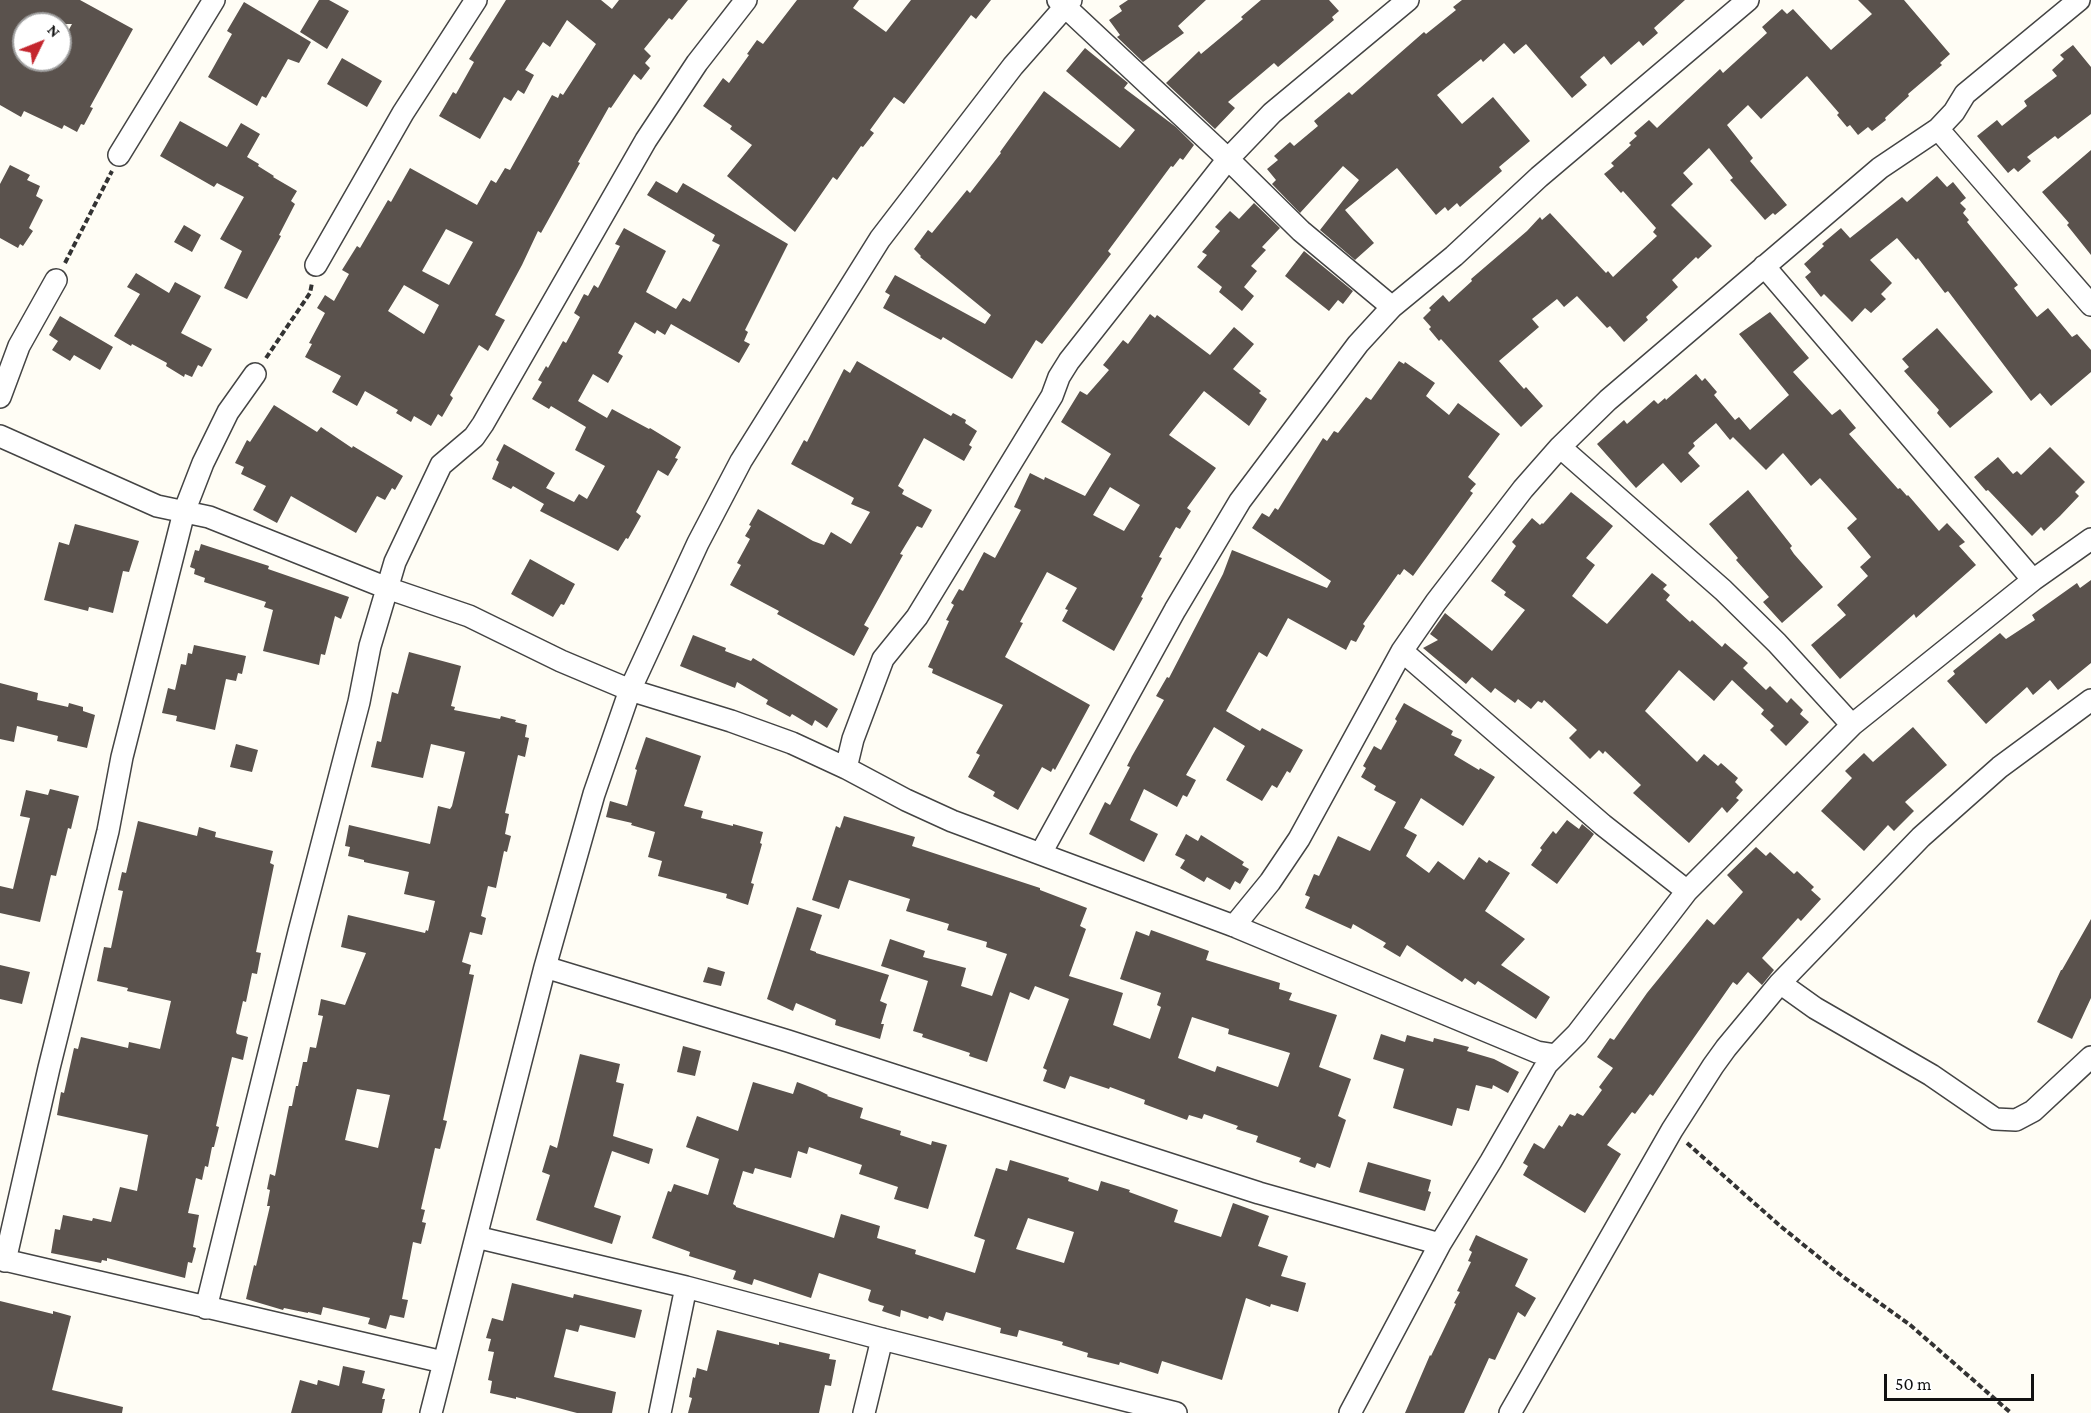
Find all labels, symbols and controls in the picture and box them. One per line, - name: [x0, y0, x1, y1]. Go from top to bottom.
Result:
- north arrow: [12, 12, 72, 72]
- text: N: [44, 21, 64, 41]
- scale bar: [1887, 1362, 2037, 1400]
- text: 50 m: [1895, 1374, 1932, 1394]

